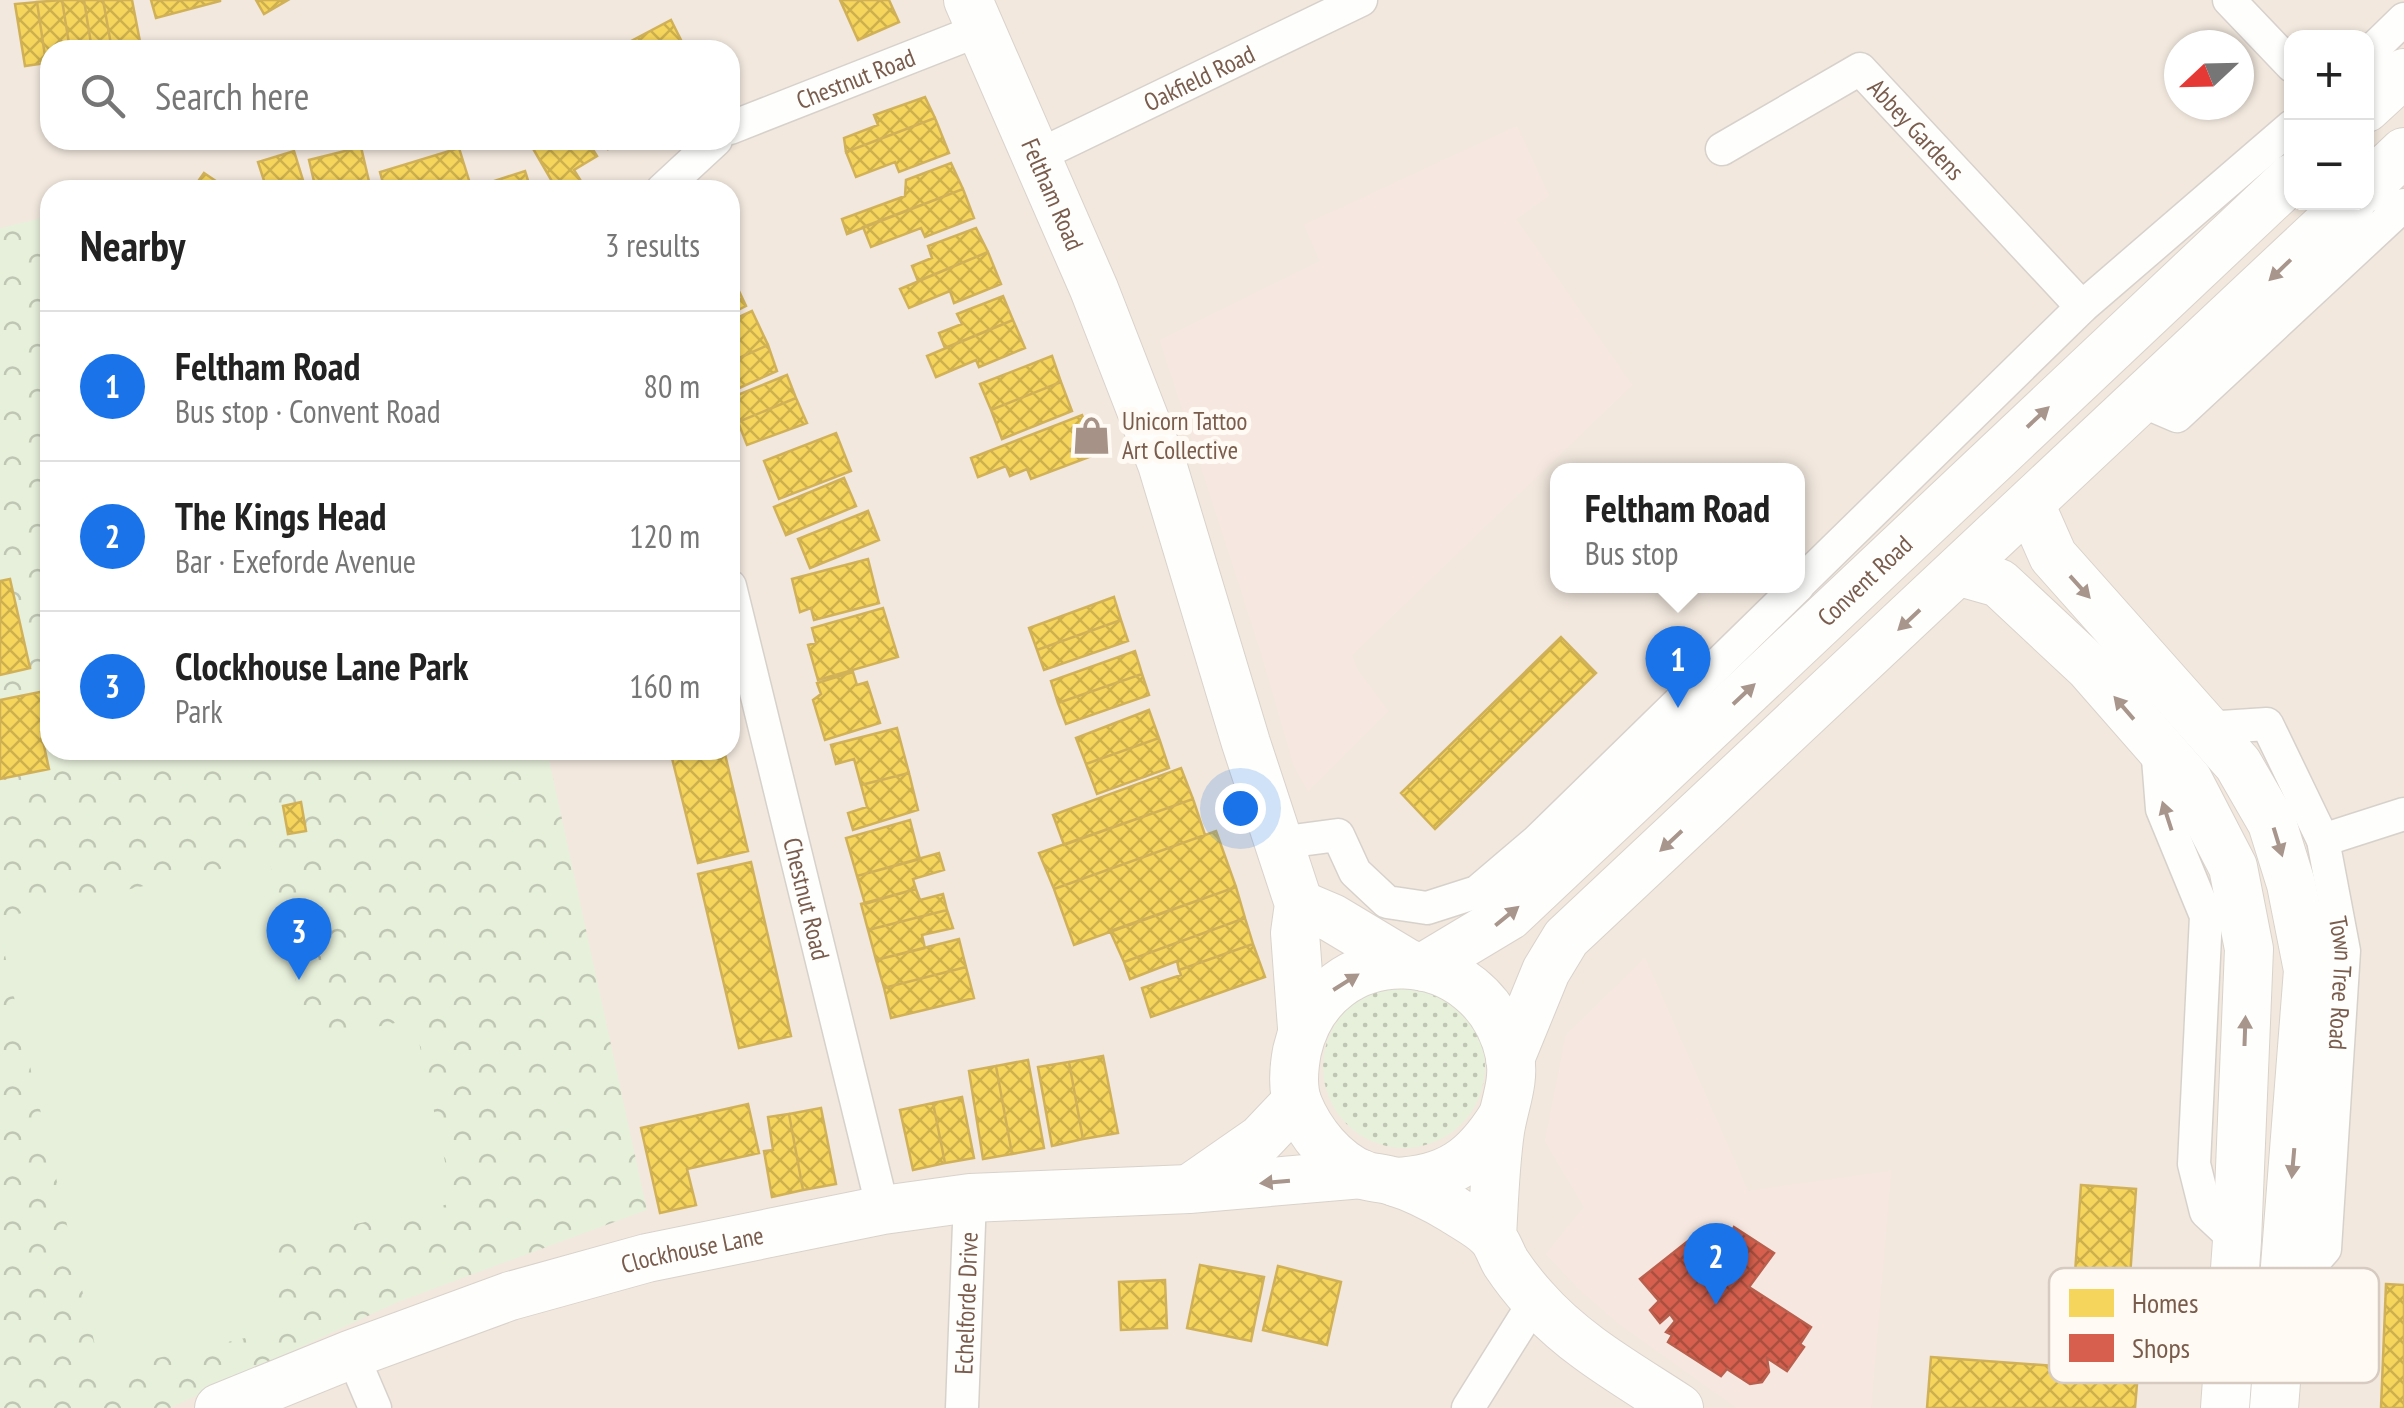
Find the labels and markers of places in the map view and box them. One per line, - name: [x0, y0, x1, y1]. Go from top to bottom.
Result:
- place label: Unicorn Tattoo Art Collective: [1122, 405, 1247, 466]
- shop icon: Unicorn Tattoo Art Collective: [1071, 414, 1113, 456]
- pin: 1: [1646, 626, 1710, 708]
- pin: 3: [266, 898, 332, 980]
- pin: 2: [1684, 1222, 1748, 1305]

